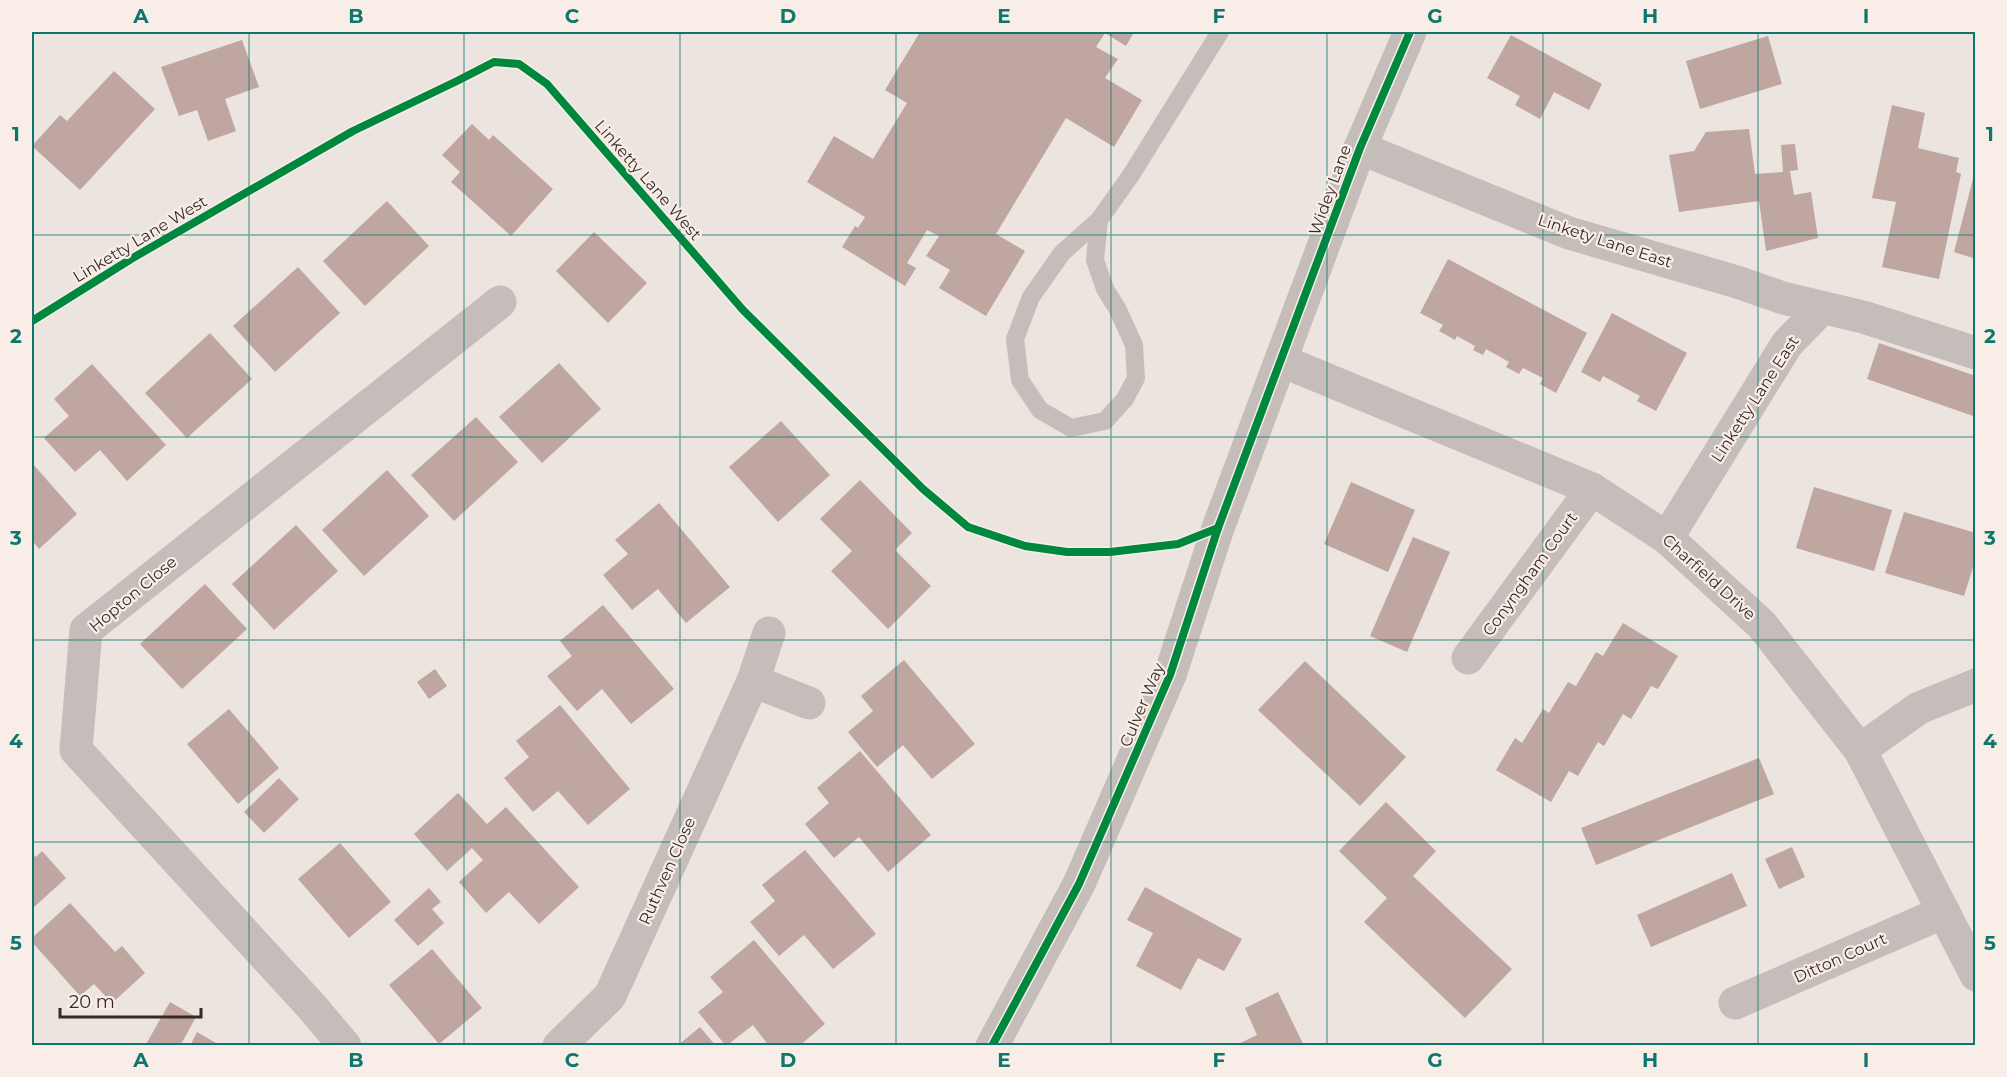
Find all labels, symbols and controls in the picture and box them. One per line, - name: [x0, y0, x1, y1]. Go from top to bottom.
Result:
- text: A: [132, 4, 149, 28]
- text: B: [348, 4, 364, 28]
- text: C: [565, 4, 580, 28]
- text: D: [780, 4, 796, 28]
- text: E: [997, 4, 1011, 28]
- text: F: [1213, 4, 1226, 28]
- text: G: [1427, 4, 1443, 28]
- text: H: [1642, 4, 1658, 28]
- text: I: [1863, 4, 1869, 28]
- street label: Linketty Lane West: [591, 116, 706, 244]
- text: 1: [12, 122, 20, 146]
- text: 1: [1986, 122, 1994, 146]
- street label: Widey Lane: [1305, 142, 1355, 238]
- street label: Linketty Lane West: [70, 191, 211, 287]
- street label: Linkety Lane East: [1535, 210, 1675, 272]
- text: 2: [10, 324, 22, 348]
- text: 2: [1984, 324, 1996, 348]
- street label: Linketty Lane East: [1707, 332, 1803, 466]
- street label: Conyngham Court: [1479, 508, 1582, 640]
- text: 3: [9, 526, 22, 550]
- text: 3: [1983, 526, 1996, 550]
- street label: Charfield Drive: [1658, 530, 1760, 624]
- street label: Hopton Close: [85, 552, 181, 636]
- street label: Culver Way: [1116, 660, 1168, 750]
- text: 4: [9, 729, 23, 753]
- text: 4: [1983, 729, 1997, 753]
- street label: Ruthven Close: [635, 814, 699, 928]
- street label: Ditton Court: [1791, 929, 1890, 987]
- text: 5: [10, 931, 22, 955]
- text: 5: [1984, 931, 1996, 955]
- scale bar: [60, 981, 201, 1019]
- text: 20 m: [69, 991, 115, 1013]
- text: A: [132, 1048, 149, 1072]
- text: B: [348, 1048, 364, 1072]
- text: C: [565, 1048, 580, 1072]
- text: D: [780, 1048, 796, 1072]
- text: E: [997, 1048, 1011, 1072]
- text: F: [1213, 1048, 1226, 1072]
- text: G: [1427, 1048, 1443, 1072]
- text: H: [1642, 1048, 1658, 1072]
- text: I: [1863, 1048, 1869, 1072]

